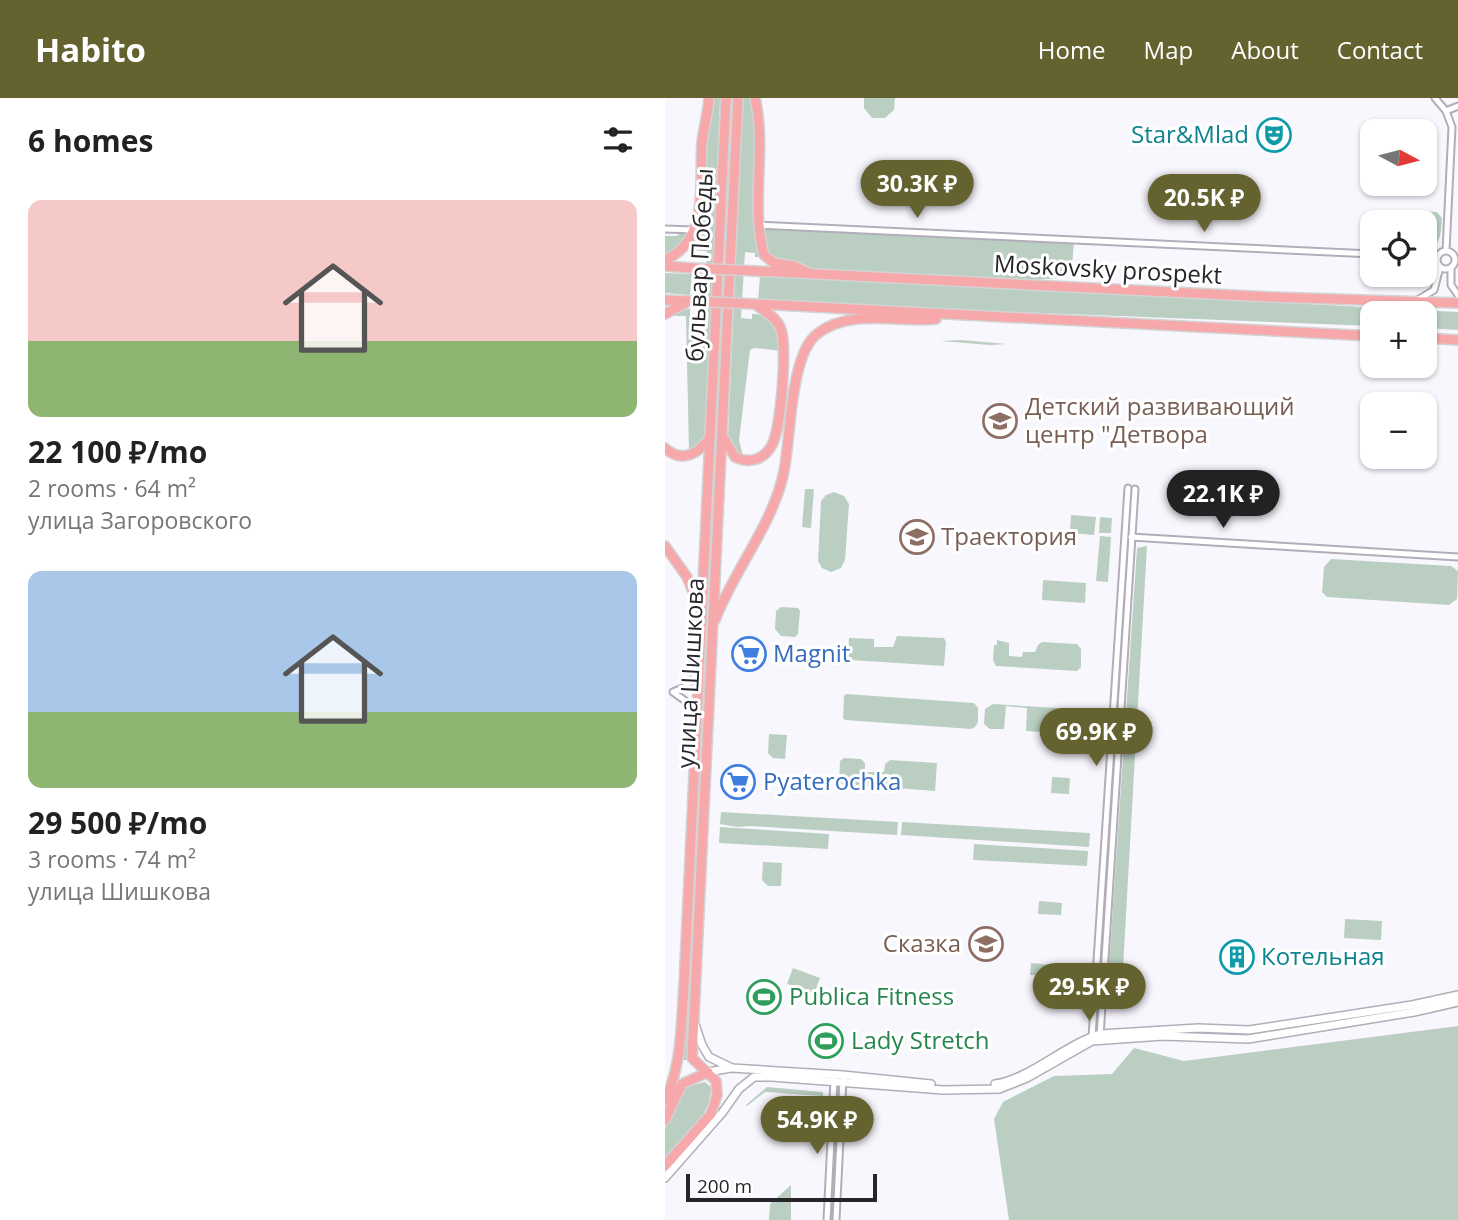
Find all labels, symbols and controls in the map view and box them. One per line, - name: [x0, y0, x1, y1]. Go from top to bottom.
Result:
- text: Habito: [35, 27, 146, 72]
- text: Home: [1038, 33, 1106, 66]
- text: Map: [1144, 33, 1193, 66]
- text: About: [1231, 33, 1299, 66]
- text: Contact: [1337, 33, 1423, 66]
- theatre icon: Star&Mlad: [1255, 116, 1293, 154]
- place label: Star&Mlad: [1131, 117, 1249, 150]
- north arrow: [1360, 119, 1437, 196]
- map controls: [1360, 119, 1437, 469]
- text: 6 homes: [28, 120, 153, 161]
- icon: filters: [599, 121, 637, 159]
- pin: 30.3K ₽: [852, 160, 982, 220]
- street label: бульвар Победы: [677, 167, 720, 363]
- text: 30.3K ₽: [877, 167, 957, 199]
- pin: 20.5K ₽: [1139, 174, 1269, 234]
- text: 20.5K ₽: [1164, 181, 1244, 213]
- button: locate: [1360, 210, 1437, 287]
- icon: home: [270, 245, 396, 371]
- street label: Moskovsky prospekt: [993, 246, 1223, 291]
- button: +: [1360, 301, 1437, 378]
- place label: Детский развивающий центр "Детвора: [1025, 389, 1295, 450]
- button: −: [1360, 392, 1437, 469]
- school or university icon: Детский развивающий центр "Детвора: [981, 402, 1019, 440]
- text: 22 100 ₽/mo: [28, 431, 207, 472]
- pin: 22.1K ₽: [1158, 470, 1288, 530]
- text: 2 rooms · 64 m²: [28, 472, 196, 504]
- text: 22.1K ₽: [1183, 477, 1263, 509]
- text: улица Загоровского: [28, 504, 252, 536]
- school or university icon: Траектория: [898, 518, 936, 556]
- place label: Траектория: [941, 519, 1077, 552]
- street label: улица Шишкова: [668, 577, 711, 769]
- icon: home: [270, 616, 396, 742]
- supermarket icon: Magnit: [730, 635, 768, 673]
- place label: Magnit: [773, 636, 850, 669]
- pin: 69.9K ₽: [1031, 708, 1161, 768]
- text: 69.9K ₽: [1056, 715, 1136, 747]
- supermarket icon: Pyaterochka: [719, 763, 757, 801]
- place label: Pyaterochka: [763, 764, 901, 797]
- text: 29 500 ₽/mo: [28, 802, 207, 843]
- text: 3 rooms · 74 m²: [28, 843, 196, 875]
- text: улица Шишкова: [28, 875, 211, 907]
- school or university icon: Сказка: [967, 925, 1005, 963]
- place label: Сказка: [883, 926, 961, 959]
- building icon: Котельная: [1218, 938, 1256, 976]
- place label: Котельная: [1261, 939, 1385, 972]
- pin: 29.5K ₽: [1024, 964, 1154, 1023]
- text: 29.5K ₽: [1049, 970, 1129, 1002]
- sports icon: Publica Fitness: [745, 978, 783, 1016]
- place label: Publica Fitness: [789, 979, 954, 1012]
- sports icon: Lady Stretch: [807, 1022, 845, 1060]
- place label: Lady Stretch: [851, 1023, 990, 1056]
- pin: 54.9K ₽: [752, 1096, 882, 1156]
- text: 54.9K ₽: [777, 1103, 857, 1135]
- scale bar: [686, 1171, 877, 1203]
- text: 200 m: [697, 1173, 752, 1199]

